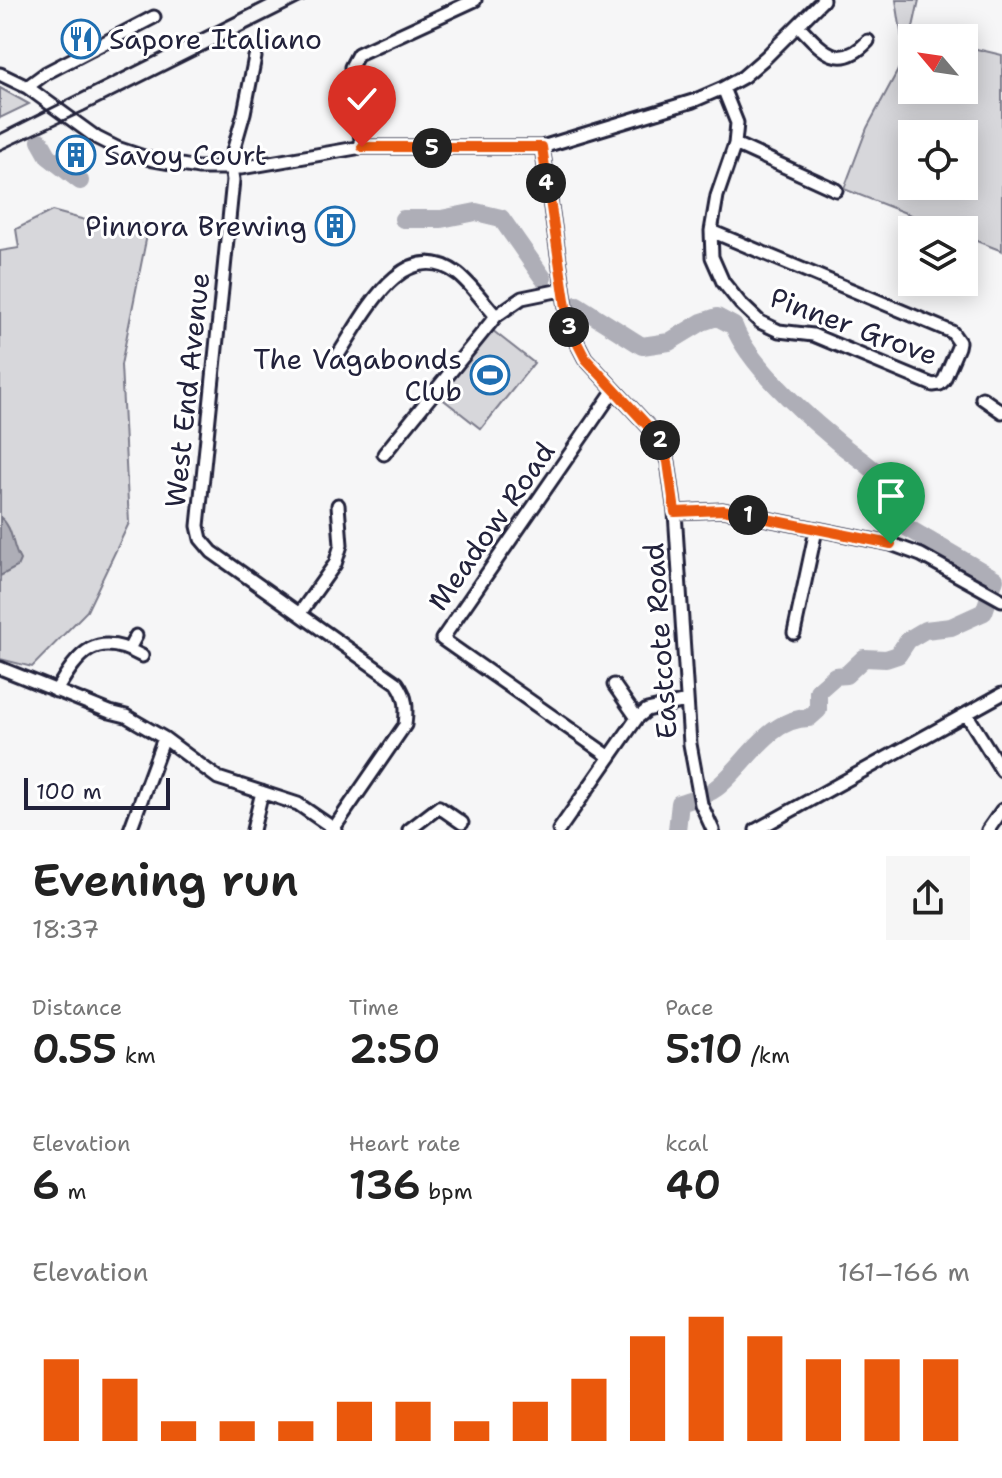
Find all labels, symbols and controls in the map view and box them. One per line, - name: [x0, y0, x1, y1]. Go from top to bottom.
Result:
- restaurant icon: Sapore Italiano: [60, 18, 102, 60]
- place label: Sapore Italiano: [109, 20, 322, 58]
- north arrow: [898, 24, 978, 104]
- map controls: [898, 24, 978, 296]
- pin: [328, 65, 396, 147]
- icon: check: [340, 77, 384, 121]
- button: locate: [898, 120, 978, 200]
- pin: 5: [412, 128, 452, 168]
- text: 5: [425, 133, 439, 162]
- building icon: Savoy Court: [55, 134, 97, 176]
- place label: Savoy Court: [104, 136, 267, 174]
- pin: 4: [526, 163, 566, 203]
- text: 4: [538, 168, 554, 197]
- building icon: Pinnora Brewing: [314, 205, 356, 247]
- place label: Pinnora Brewing: [85, 207, 307, 245]
- button: layers: [898, 216, 978, 296]
- street label: West End Avenue: [156, 270, 218, 510]
- street label: Pinner Grove: [765, 278, 943, 374]
- pin: 3: [549, 307, 589, 347]
- text: 3: [561, 312, 577, 341]
- place label: The Vagabonds Club: [253, 340, 462, 410]
- sports icon: The Vagabonds Club: [469, 354, 511, 396]
- pin: 2: [640, 420, 680, 460]
- text: 2: [652, 425, 668, 454]
- street label: Meadow Road: [419, 434, 563, 618]
- pin: [857, 462, 925, 544]
- icon: arrive: [869, 474, 913, 518]
- pin: 1: [728, 495, 768, 535]
- text: 1: [743, 500, 753, 529]
- street label: Eastcote Road: [634, 542, 686, 740]
- scale bar: [24, 774, 170, 810]
- text: 100 m: [36, 777, 102, 806]
- text: Evening run: [32, 851, 299, 910]
- button: share: [886, 856, 970, 940]
- text: 18:37: [32, 911, 100, 946]
- text: Distance: [32, 993, 122, 1022]
- text: Time: [349, 993, 399, 1022]
- text: Pace: [665, 993, 714, 1022]
- text: 0.55: [32, 1022, 117, 1076]
- text: 2:50: [349, 1022, 440, 1076]
- text: 5:10: [665, 1022, 743, 1076]
- text: km: [117, 1041, 156, 1070]
- text: /km: [743, 1041, 790, 1070]
- text: Elevation: [32, 1129, 130, 1158]
- text: Heart rate: [349, 1129, 461, 1158]
- text: kcal: [665, 1129, 708, 1158]
- text: 6: [32, 1158, 60, 1212]
- text: 136: [349, 1158, 421, 1212]
- text: 40: [665, 1158, 721, 1212]
- text: m: [60, 1177, 86, 1206]
- text: bpm: [421, 1177, 473, 1206]
- text: Elevation: [32, 1254, 148, 1289]
- text: 161–166 m: [838, 1254, 970, 1289]

